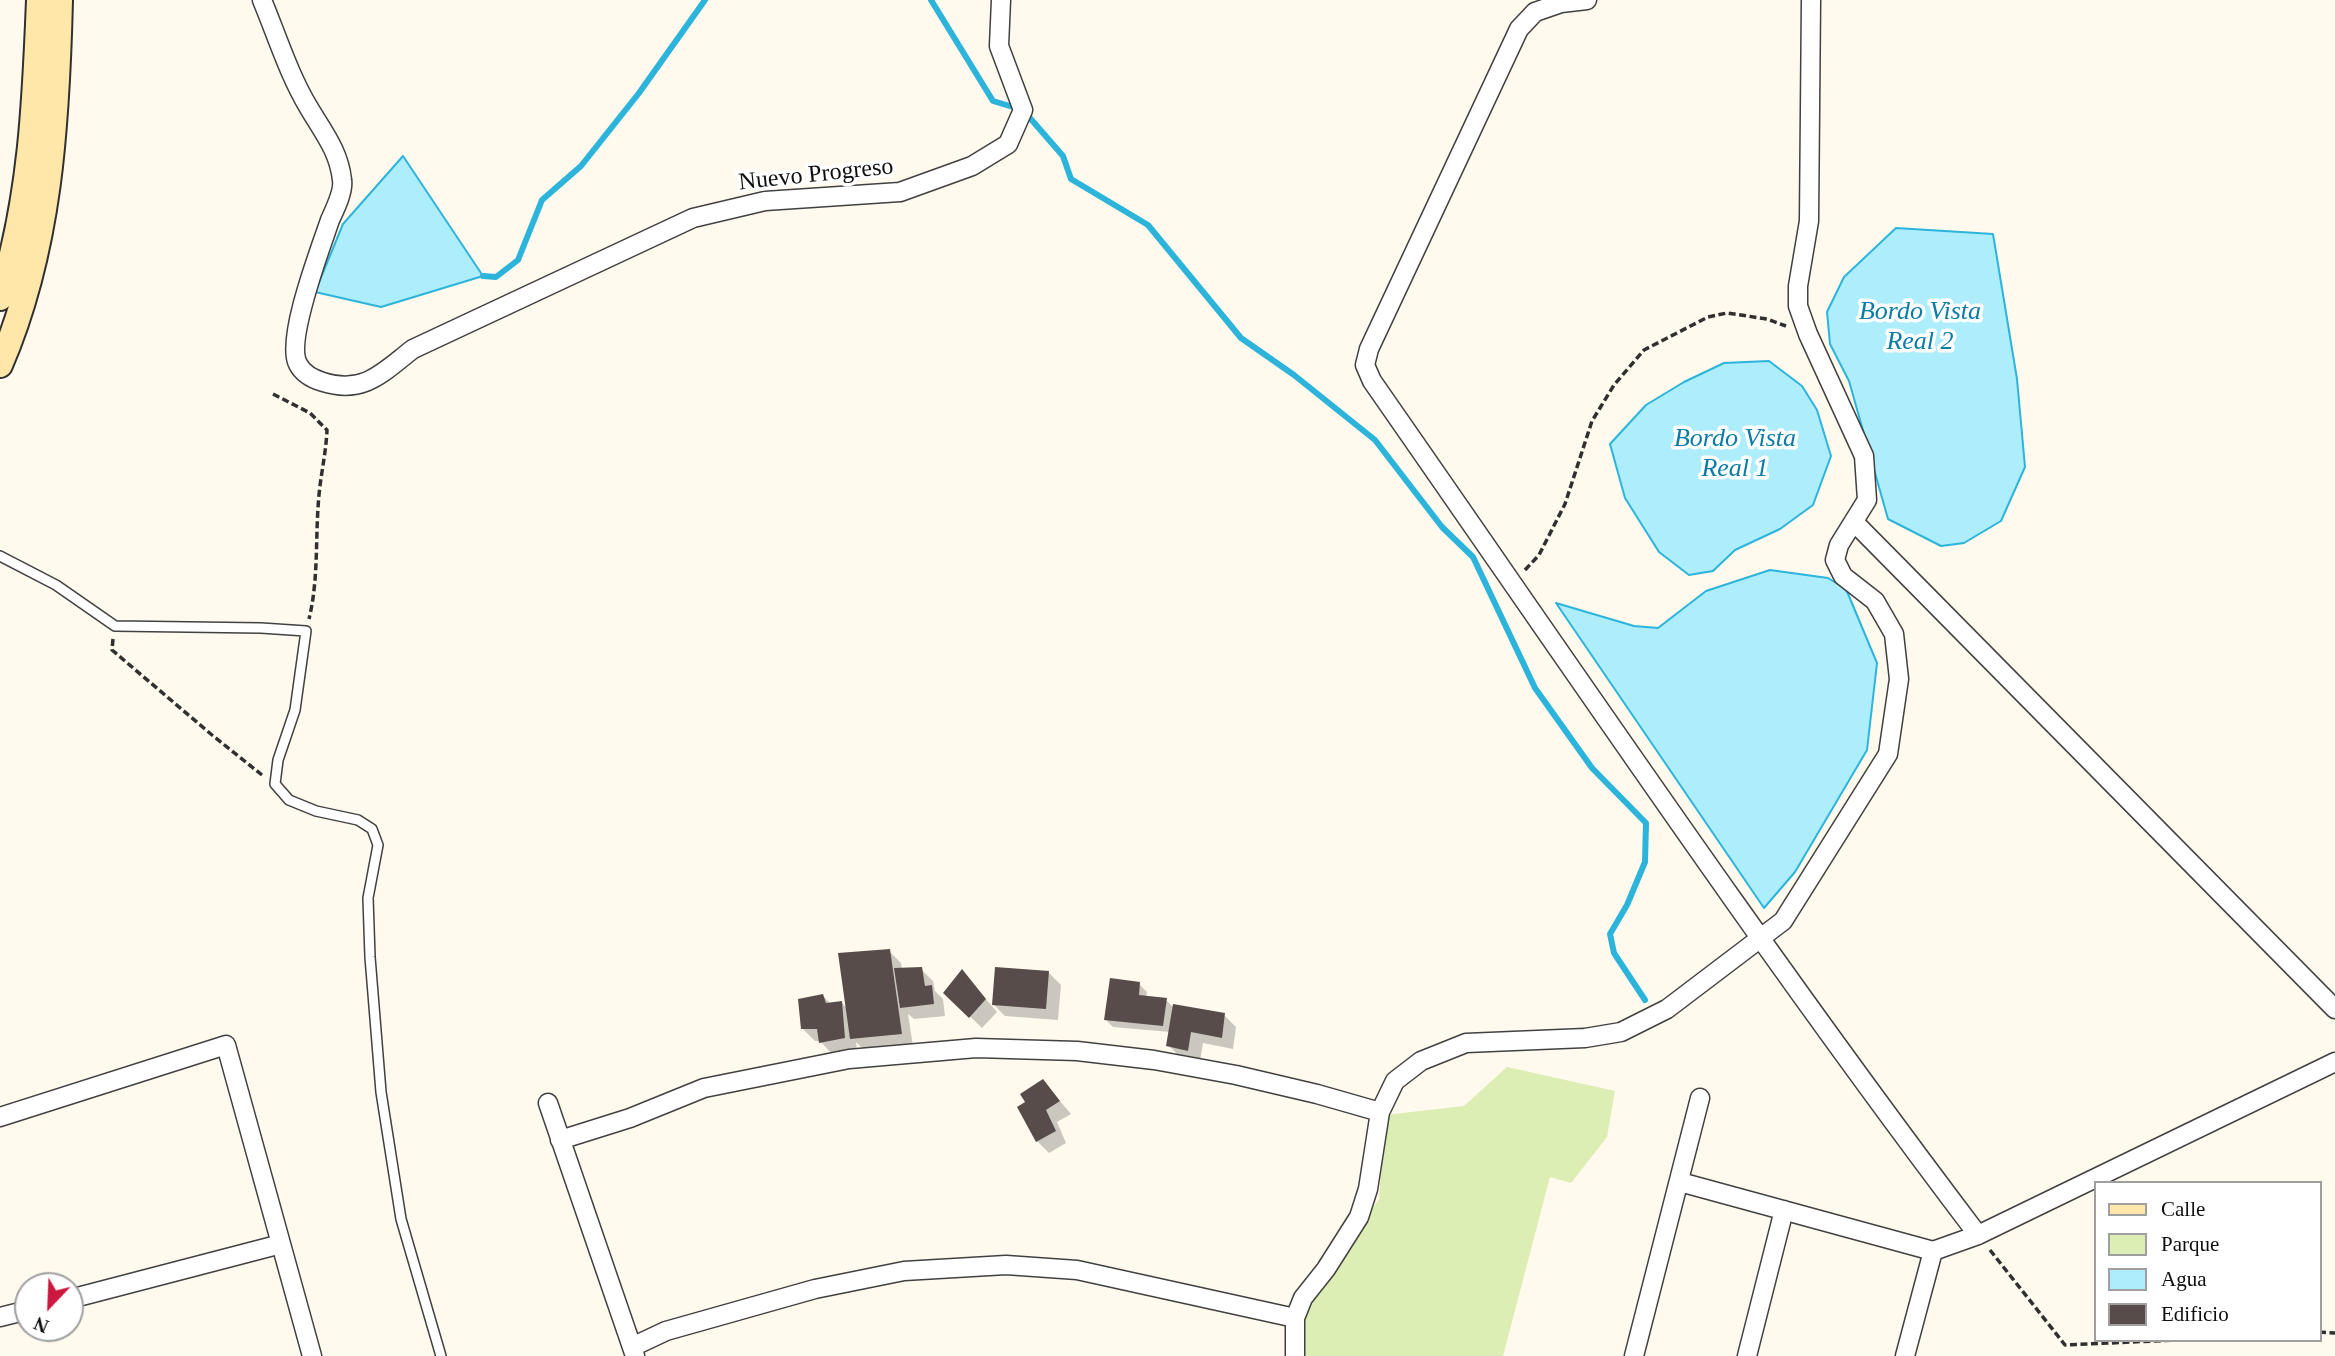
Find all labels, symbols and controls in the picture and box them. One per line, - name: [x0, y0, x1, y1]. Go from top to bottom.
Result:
- street label: Nuevo Progreso: [737, 153, 895, 197]
- water label: Bordo Vista Real 2: [1859, 296, 1981, 358]
- water label: Bordo Vista Real 1: [1674, 423, 1796, 485]
- legend: [2094, 1181, 2321, 1342]
- text: Calle: [2161, 1197, 2205, 1221]
- text: Parque: [2161, 1232, 2219, 1256]
- text: Agua: [2161, 1267, 2207, 1291]
- north arrow: [14, 1272, 84, 1342]
- text: Edificio: [2161, 1302, 2229, 1326]
- text: N: [31, 1313, 52, 1337]

